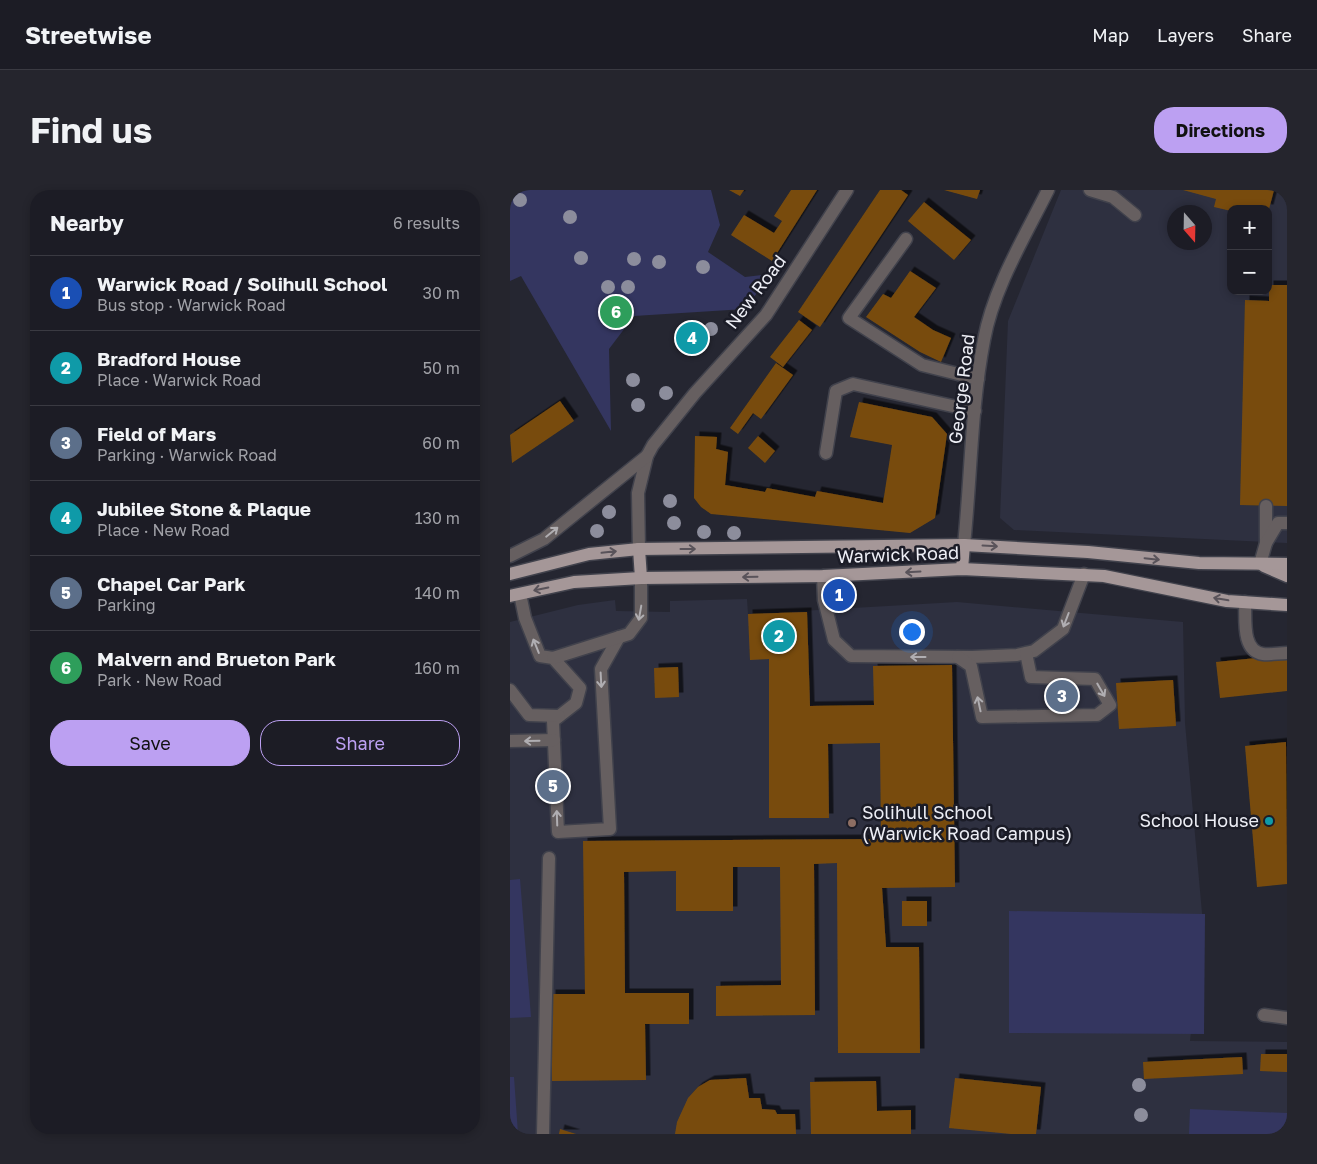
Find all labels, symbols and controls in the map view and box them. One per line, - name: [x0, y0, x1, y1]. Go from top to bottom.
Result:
- text: Streetwise: [25, 20, 152, 49]
- text: Map: [1092, 24, 1129, 46]
- text: Layers: [1157, 24, 1214, 46]
- text: Share: [1242, 24, 1292, 46]
- button: Directions: [1154, 107, 1287, 153]
- text: Find us: [30, 109, 152, 151]
- north arrow: [1167, 205, 1212, 250]
- map controls: [1227, 205, 1272, 295]
- button: +: [1227, 205, 1272, 250]
- text: Nearby: [50, 210, 124, 236]
- text: 6 results: [393, 213, 460, 233]
- street label: New Road: [720, 250, 790, 333]
- button: −: [1227, 250, 1272, 295]
- text: Warwick Road / Solihull School: [97, 272, 387, 295]
- text: 1: [62, 283, 70, 303]
- text: 30 m: [423, 283, 460, 303]
- pin: 6: [600, 293, 632, 331]
- text: Bus stop · Warwick Road: [97, 295, 286, 315]
- pin: 4: [676, 319, 708, 357]
- street label: George Road: [943, 333, 979, 445]
- text: Bradford House: [97, 347, 241, 370]
- text: 2: [61, 358, 71, 378]
- text: 50 m: [423, 358, 460, 378]
- text: Place · Warwick Road: [97, 370, 261, 390]
- text: Field of Mars: [97, 422, 216, 445]
- text: 3: [61, 433, 71, 453]
- text: 60 m: [422, 433, 460, 453]
- text: Parking · Warwick Road: [97, 445, 277, 465]
- text: Jubilee Stone & Plaque: [97, 497, 311, 520]
- text: 4: [61, 508, 71, 528]
- text: 130 m: [415, 508, 460, 528]
- text: Place · New Road: [97, 520, 230, 540]
- one-way arrow: [546, 527, 559, 538]
- street label: Warwick Road: [837, 541, 959, 567]
- one-way arrow: [982, 542, 998, 551]
- one-way arrow: [680, 544, 696, 554]
- one-way arrow: [600, 547, 616, 557]
- one-way arrow: [1144, 554, 1160, 563]
- one-way arrow: [905, 567, 921, 576]
- text: Chapel Car Park: [97, 572, 246, 595]
- one-way arrow: [743, 573, 759, 582]
- pin: 1: [823, 576, 855, 614]
- text: 5: [61, 583, 71, 603]
- text: 140 m: [414, 583, 460, 603]
- one-way arrow: [533, 585, 549, 595]
- one-way arrow: [1213, 594, 1229, 604]
- text: Parking: [97, 595, 156, 615]
- one-way arrow: [635, 604, 645, 620]
- one-way arrow: [1061, 612, 1071, 627]
- pin: 2: [763, 617, 795, 655]
- your location: [899, 619, 925, 645]
- one-way arrow: [531, 638, 540, 654]
- text: Malvern and Brueton Park: [97, 647, 336, 670]
- one-way arrow: [911, 652, 927, 662]
- text: 6: [61, 658, 71, 678]
- text: 160 m: [414, 658, 460, 678]
- text: Park · New Road: [97, 670, 222, 690]
- one-way arrow: [597, 672, 606, 688]
- pin: 3: [1046, 677, 1078, 715]
- one-way arrow: [1097, 682, 1107, 696]
- one-way arrow: [974, 696, 983, 712]
- button: Save: [50, 720, 250, 766]
- button: Share: [260, 720, 460, 766]
- one-way arrow: [524, 736, 540, 746]
- pin: 5: [537, 767, 569, 805]
- place label: Solihull School (Warwick Road Campus): [862, 801, 1072, 844]
- place label: School House: [1139, 809, 1259, 831]
- one-way arrow: [552, 810, 562, 826]
- marker: School House: [1263, 815, 1275, 827]
- marker: Solihull School (Warwick Road Campus): [846, 817, 858, 829]

